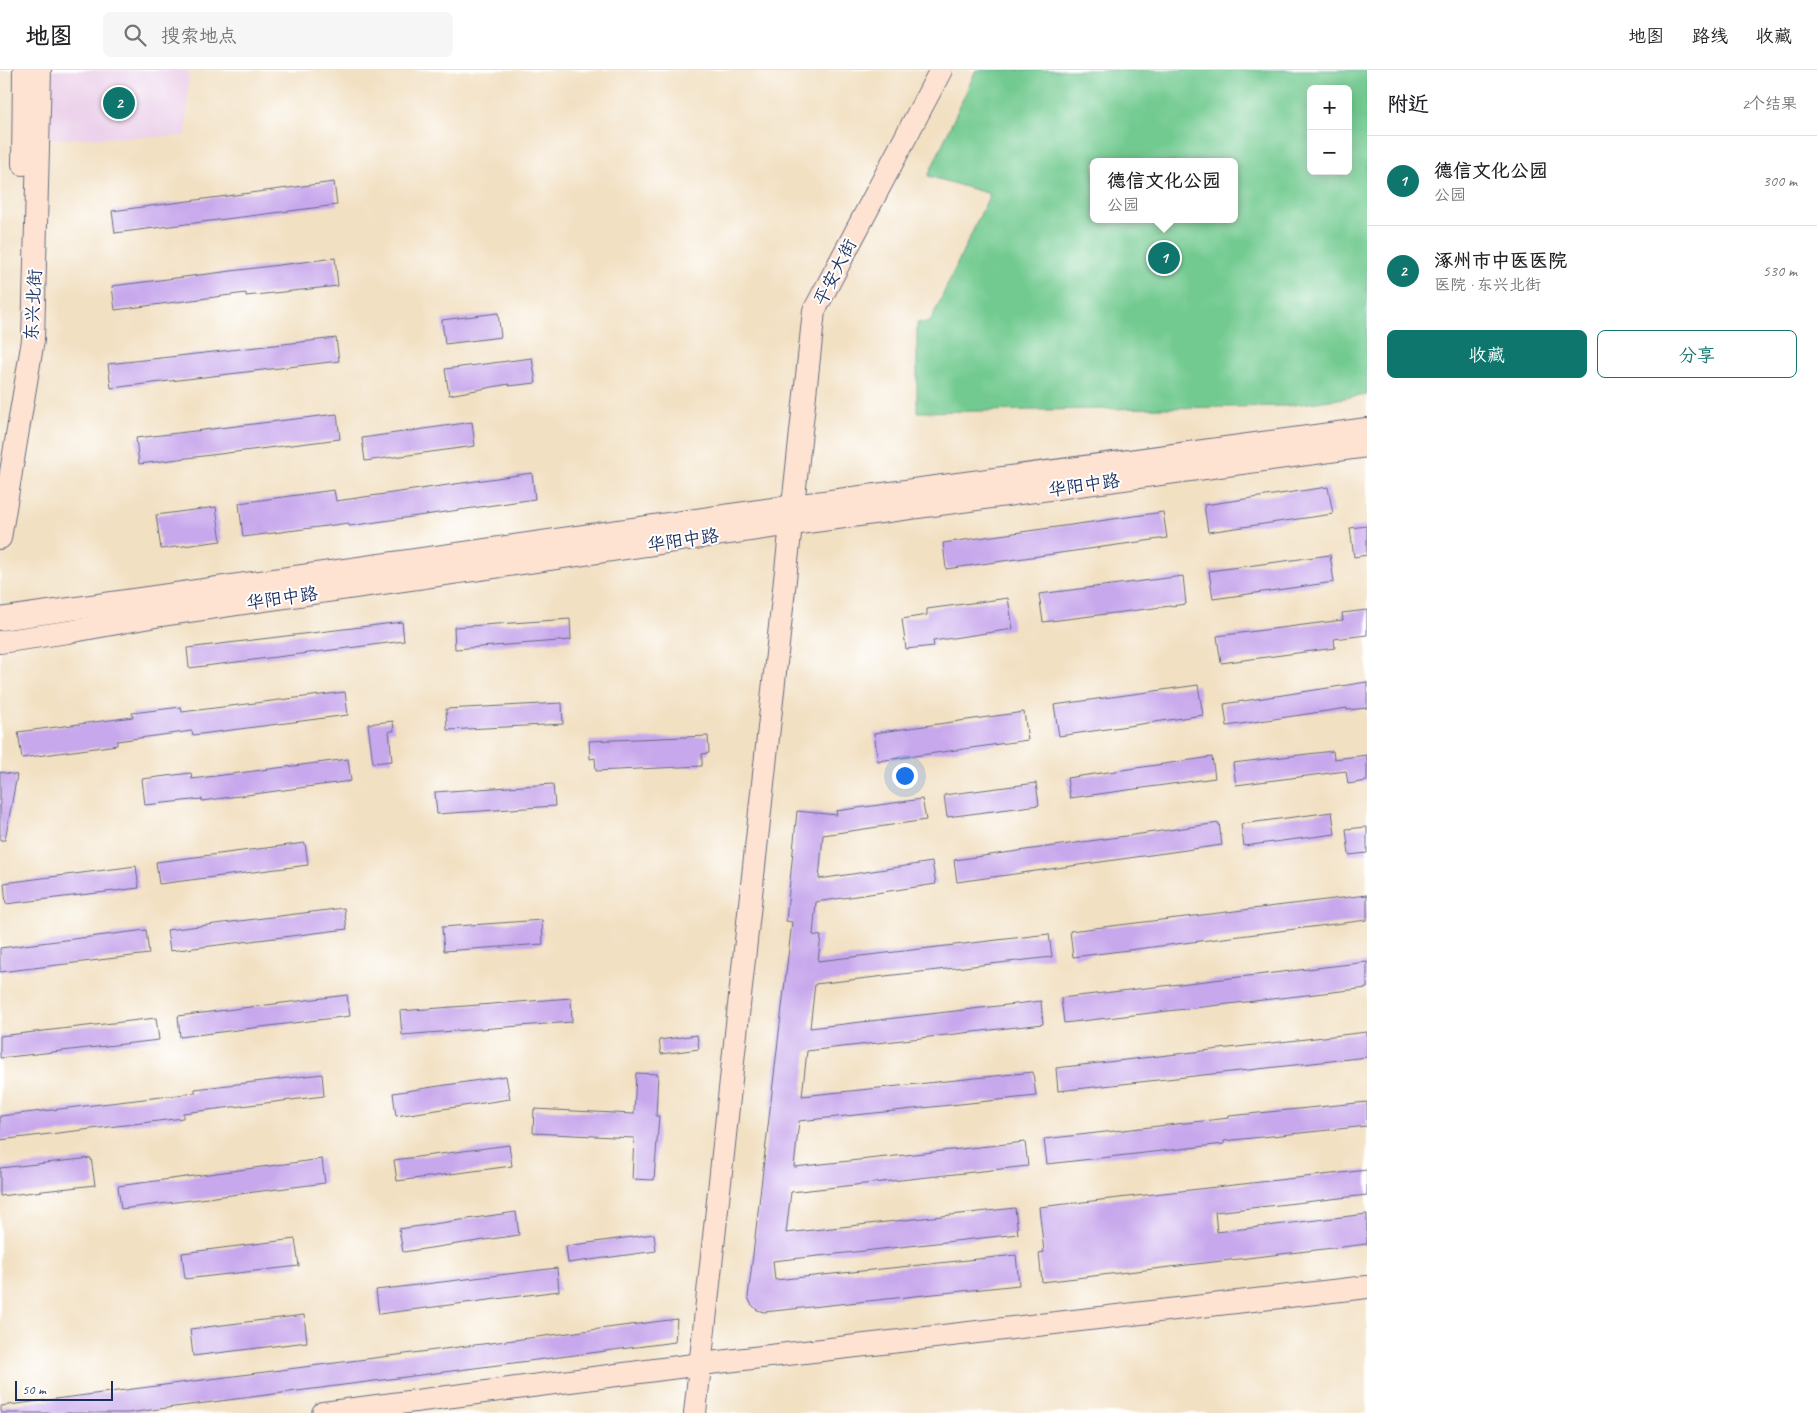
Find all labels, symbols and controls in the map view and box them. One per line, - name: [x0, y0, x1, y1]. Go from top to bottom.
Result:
- search box: [103, 12, 453, 57]
- text: 地图: [25, 21, 73, 51]
- icon: search: [121, 21, 149, 49]
- text: 搜索地点: [161, 24, 237, 48]
- text: 地图: [1628, 25, 1664, 47]
- text: 路线: [1692, 25, 1728, 47]
- text: 收藏: [1756, 25, 1792, 47]
- pin: 2: [103, 84, 135, 122]
- map controls: [1307, 85, 1352, 175]
- button: +: [1307, 85, 1352, 130]
- text: 附近: [1387, 91, 1429, 117]
- text: 2个结果: [1742, 94, 1797, 114]
- button: −: [1307, 130, 1352, 175]
- popup: [1090, 158, 1238, 223]
- text: 德信文化公园: [1434, 159, 1548, 183]
- text: 德信文化公园: [1107, 169, 1221, 193]
- text: 1: [1399, 171, 1407, 191]
- text: 300 m: [1763, 171, 1797, 191]
- text: 公园: [1434, 185, 1466, 205]
- text: 公园: [1107, 195, 1139, 215]
- street label: 平安大街: [809, 235, 861, 309]
- pin: 1: [1148, 239, 1180, 277]
- text: 涿州市中医医院: [1434, 249, 1567, 273]
- text: 2: [1399, 261, 1407, 281]
- text: 530 m: [1763, 261, 1797, 281]
- street label: 东兴北街: [20, 268, 46, 342]
- text: 医院 · 东兴北街: [1434, 275, 1541, 295]
- button: 收藏: [1387, 330, 1587, 378]
- button: 分享: [1597, 330, 1797, 378]
- street label: 华阳中路: [1047, 469, 1121, 501]
- street label: 华阳中路: [646, 524, 720, 556]
- street label: 华阳中路: [245, 582, 319, 614]
- your location: [892, 763, 918, 789]
- scale bar: [15, 1378, 112, 1401]
- text: 50 m: [22, 1381, 46, 1398]

